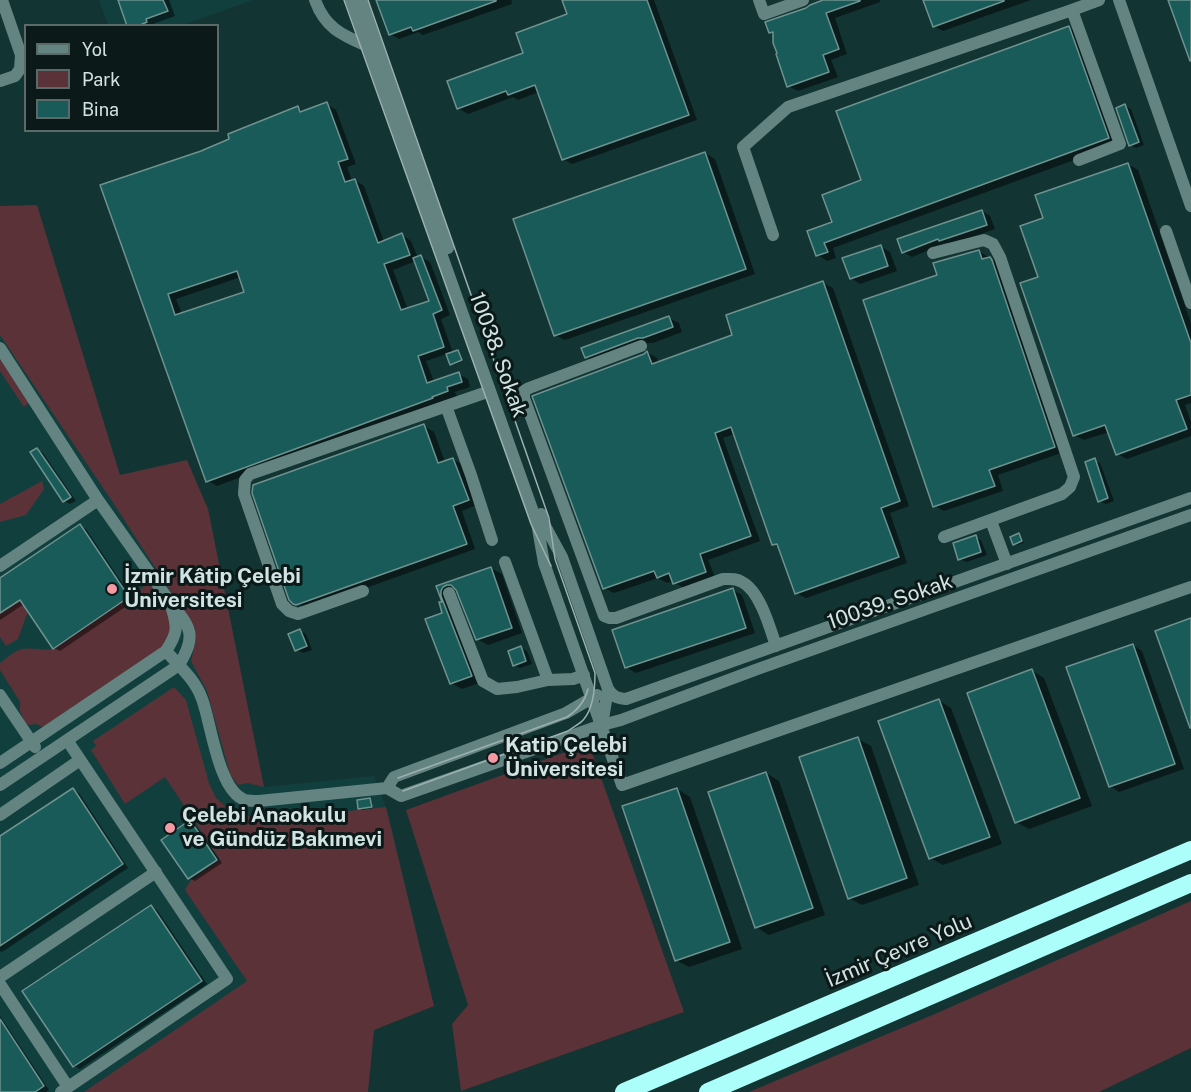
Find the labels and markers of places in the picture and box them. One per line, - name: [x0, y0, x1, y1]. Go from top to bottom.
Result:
- place label: İzmir Kâtip Çelebi Üniversitesi: [124, 564, 301, 614]
- marker: İzmir Kâtip Çelebi Üniversitesi: [105, 582, 119, 596]
- place label: Katip Çelebi Üniversitesi: [505, 733, 627, 783]
- marker: Katip Çelebi Üniversitesi: [486, 751, 500, 765]
- place label: Çelebi Anaokulu ve Gündüz Bakımevi: [182, 803, 382, 853]
- marker: Çelebi Anaokulu ve Gündüz Bakımevi: [163, 821, 177, 835]

